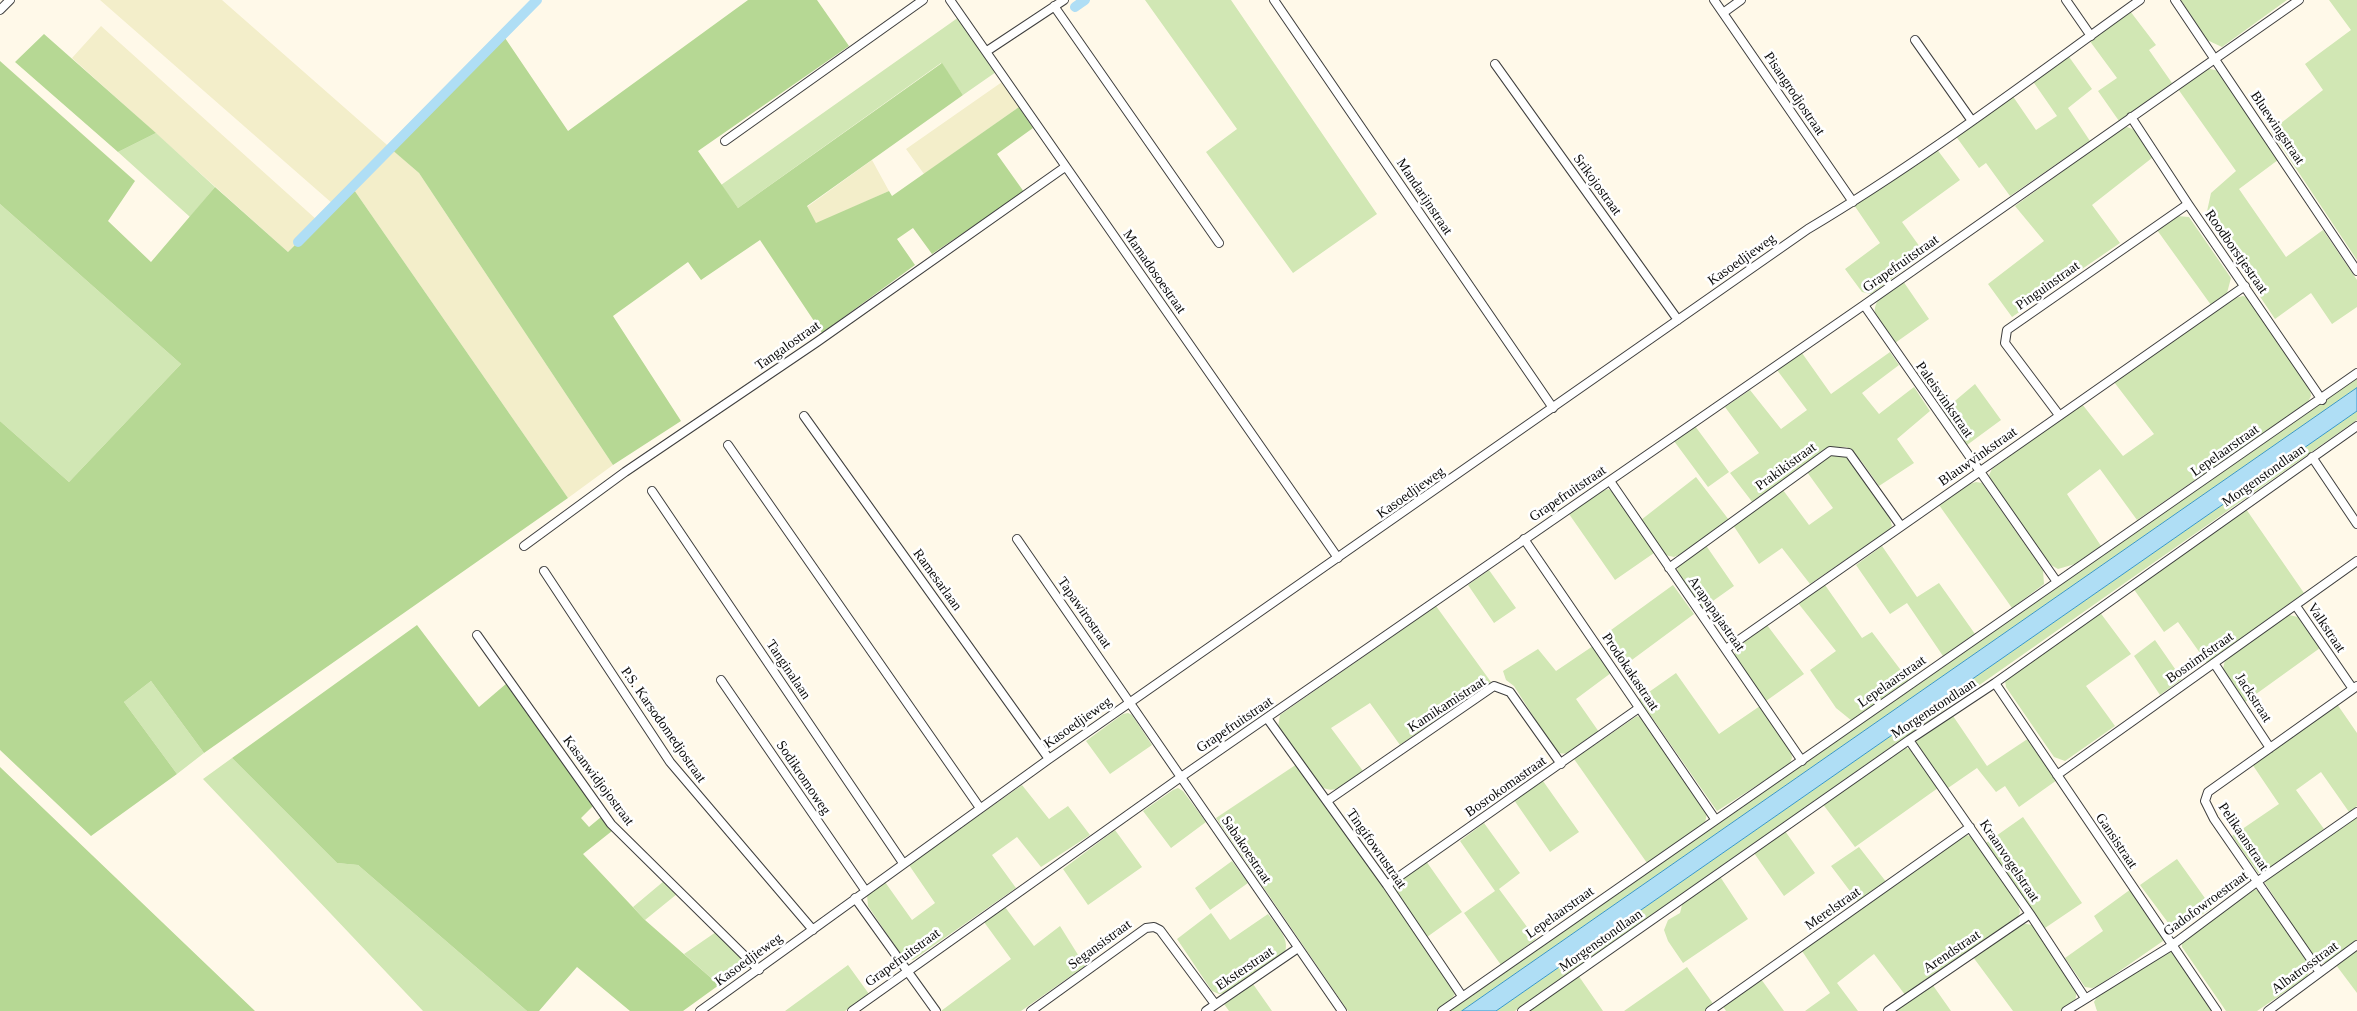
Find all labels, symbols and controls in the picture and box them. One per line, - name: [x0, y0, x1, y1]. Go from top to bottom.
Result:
- street label: Pisangrodjostraat: [1760, 49, 1828, 139]
- street label: Bluewingstraat: [2246, 88, 2308, 168]
- street label: Srikojostraat: [1569, 151, 1625, 219]
- street label: Mandarijnstraat: [1392, 156, 1456, 238]
- street label: Roodborstjestraat: [2201, 207, 2271, 297]
- street label: Mamadosoestraat: [1119, 227, 1189, 317]
- street label: Kasoedjieweg: [1705, 230, 1779, 290]
- street label: Grapefruitstraat: [1860, 232, 1942, 296]
- street label: Pinguinstraat: [2013, 258, 2083, 314]
- street label: Tangalostraat: [752, 318, 824, 374]
- street label: Paleisvinkstraat: [1912, 359, 1976, 441]
- street label: Lepelaarstraat: [2188, 421, 2262, 481]
- street label: Blauwvinkstraat: [1936, 424, 2020, 490]
- street label: Prakikistraat: [1752, 439, 1820, 495]
- street label: Morgenstondlaan: [2219, 441, 2309, 511]
- street label: Grapefruitstraat: [1527, 462, 1609, 526]
- street label: Kasoedjieweg: [1374, 463, 1448, 523]
- street label: Ramesarlaan: [909, 546, 965, 614]
- street label: Arapapajastraat: [1684, 573, 1748, 655]
- street label: Tapawirostraat: [1053, 574, 1115, 652]
- street label: Valkstraat: [2303, 600, 2349, 656]
- street label: Bosnimfstraat: [2163, 629, 2237, 687]
- street label: Prodokakastraat: [1598, 630, 1662, 714]
- street label: Tanginalaan: [762, 637, 814, 703]
- street label: Lepelaarstraat: [1855, 652, 1929, 712]
- street label: P.S. Karsodomedjostraat: [617, 664, 709, 786]
- street label: Jackstraat: [2231, 670, 2275, 726]
- street label: Kamikamistraat: [1405, 674, 1489, 736]
- street label: Morgenstondlaan: [1888, 675, 1980, 743]
- street label: Kasoedjieweg: [1041, 693, 1115, 753]
- street label: Grapefruitstraat: [1194, 693, 1276, 757]
- street label: Kasanwidjojostraat: [559, 733, 637, 829]
- street label: Sodikromoweg: [772, 738, 834, 818]
- street label: Bosrokomastraat: [1462, 753, 1550, 821]
- street label: Pelikaanstraat: [2214, 800, 2272, 874]
- street label: Tingifowrustraat: [1342, 806, 1410, 892]
- street label: Gansistraat: [2091, 810, 2141, 872]
- street label: Sabakoestraat: [1217, 813, 1275, 887]
- street label: Kraanvogelstraat: [1975, 817, 2043, 905]
- street label: Gadofowroestraat: [2160, 868, 2252, 940]
- street label: Lepelaarstraat: [1523, 883, 1597, 943]
- street label: Merelstraat: [1802, 884, 1864, 934]
- street label: Morgenstondlaan: [1556, 906, 1646, 976]
- street label: Segansistraat: [1065, 916, 1135, 974]
- street label: Grapefruitstraat: [862, 925, 944, 991]
- street label: Arendstraat: [1920, 927, 1984, 977]
- street label: Kasoedjieweg: [712, 930, 786, 990]
- street label: Albatrosstraat: [2268, 938, 2342, 998]
- street label: Eksterstraat: [1213, 944, 1277, 994]

